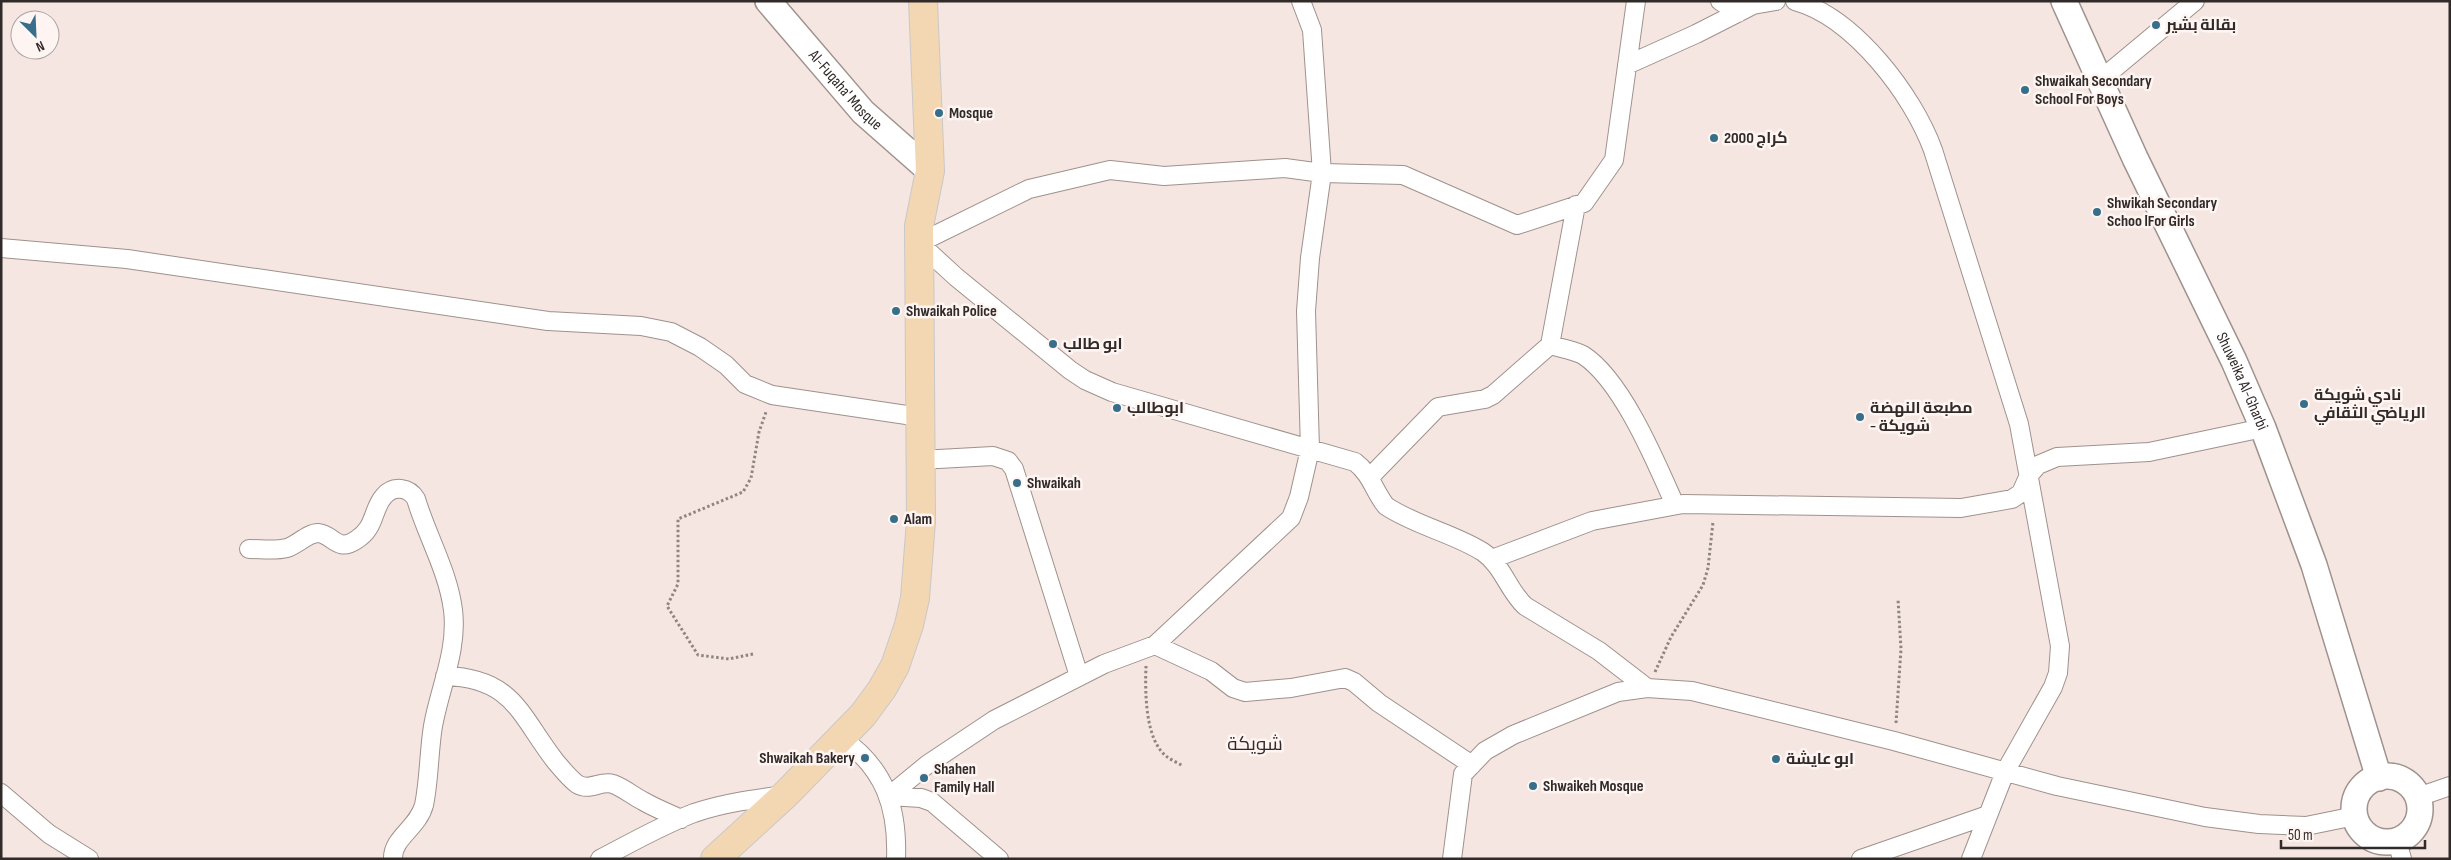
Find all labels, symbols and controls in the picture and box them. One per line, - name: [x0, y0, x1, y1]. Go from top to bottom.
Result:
- north arrow: [10, 10, 60, 60]
- place label: بقالة بشير: [2165, 16, 2236, 35]
- marker: بقالة بشير: [2150, 19, 2162, 31]
- text: N: [33, 37, 47, 56]
- street label: Al-Fuqaha' Mosque: [804, 45, 886, 134]
- place label: Shwaikah Secondary School For Boys: [2035, 72, 2152, 109]
- marker: Shwaikah Secondary School For Boys: [2019, 84, 2031, 96]
- place label: Mosque: [949, 104, 993, 123]
- marker: Mosque: [933, 107, 945, 119]
- place label: كراج 2000: [1724, 129, 1788, 148]
- marker: كراج 2000: [1708, 132, 1720, 144]
- place label: Shwikah Secondary Schoo lFor Girls: [2107, 194, 2218, 231]
- marker: Shwikah Secondary Schoo lFor Girls: [2091, 206, 2103, 218]
- place label: Shwaikah Police: [906, 302, 997, 321]
- marker: Shwaikah Police: [890, 305, 902, 317]
- street label: Shuweika Al-Gharbi: [2212, 329, 2272, 433]
- place label: ابو طالب: [1063, 335, 1123, 354]
- marker: ابو طالب: [1047, 338, 1059, 350]
- place label: نادي شويكة الرياضي الثقافي: [2314, 386, 2426, 425]
- marker: نادي شويكة الرياضي الثقافي: [2298, 398, 2310, 410]
- place label: ابوطالب: [1127, 399, 1184, 418]
- place label: مطبعة النهضة - شويكة: [1870, 399, 1973, 436]
- marker: ابوطالب: [1111, 402, 1123, 414]
- marker: مطبعة النهضة - شويكة: [1854, 411, 1866, 423]
- place label: Shwaikah: [1027, 474, 1081, 493]
- marker: Shwaikah: [1011, 477, 1023, 489]
- place label: Alam: [903, 510, 932, 529]
- marker: Alam: [888, 513, 900, 525]
- district label: شويكة: [1227, 733, 1283, 756]
- place label: Shwaikah Bakery: [759, 749, 855, 768]
- place label: ابو عايشة: [1786, 750, 1854, 769]
- marker: Shwaikah Bakery: [859, 752, 871, 764]
- marker: ابو عايشة: [1770, 753, 1782, 765]
- place label: Shahen Family Hall: [934, 760, 995, 797]
- marker: Shahen Family Hall: [918, 772, 930, 784]
- place label: Shwaikeh Mosque: [1543, 777, 1644, 796]
- marker: Shwaikeh Mosque: [1527, 780, 1539, 792]
- scale bar: [2281, 818, 2425, 850]
- text: 50 m: [2288, 826, 2313, 845]

